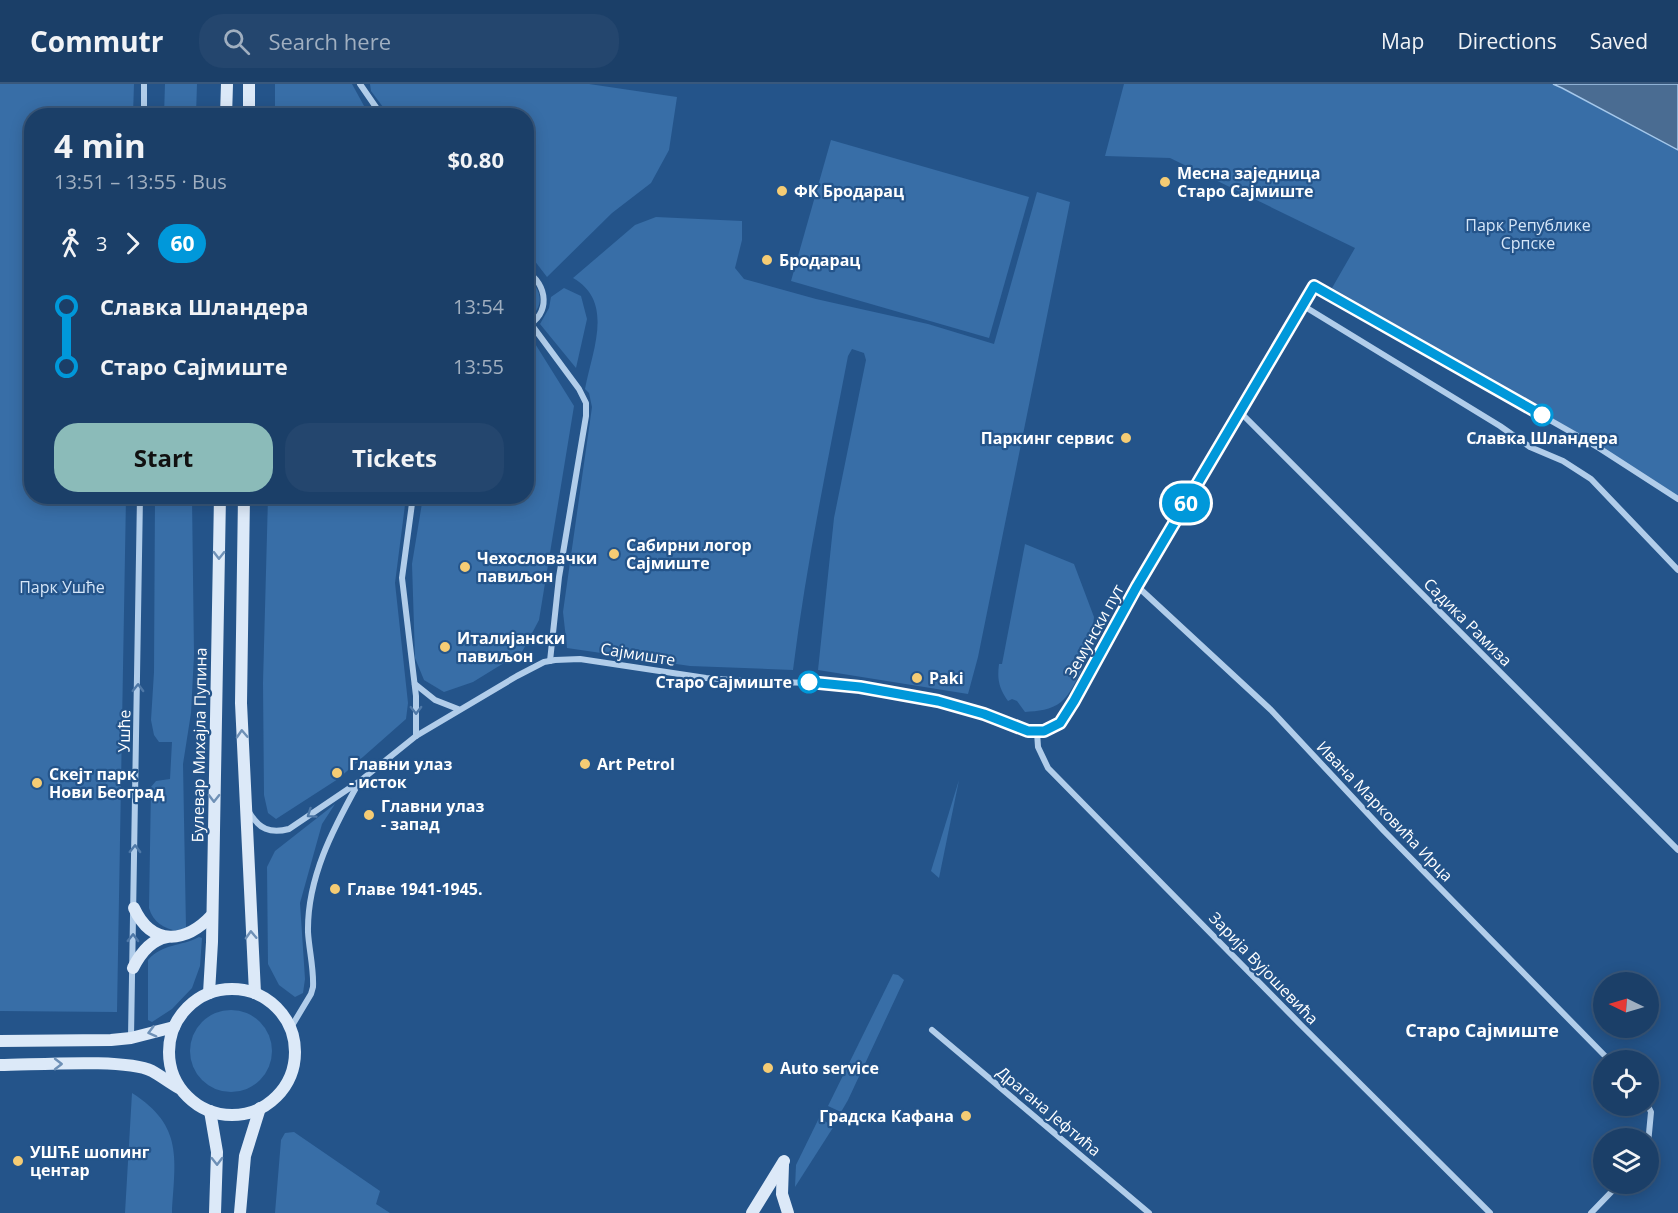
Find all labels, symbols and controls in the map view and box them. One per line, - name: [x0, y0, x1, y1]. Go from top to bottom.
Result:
- search box: [199, 14, 619, 68]
- text: Commutr: [30, 22, 163, 60]
- icon: search: [220, 25, 253, 58]
- text: Search here: [268, 26, 391, 56]
- text: Map: [1381, 27, 1424, 55]
- text: Directions: [1457, 27, 1557, 55]
- text: Saved: [1590, 27, 1648, 55]
- text: 4 min: [54, 123, 146, 168]
- text: $0.80: [447, 144, 504, 174]
- place label: Месна заједница Старо Сајмиште: [1177, 162, 1320, 202]
- text: 13:51 – 13:55 · Bus: [54, 168, 227, 195]
- marker: Месна заједница Старо Сајмиште: [1158, 175, 1172, 189]
- place label: ФК Бродарац: [794, 180, 904, 202]
- marker: ФК Бродарац: [775, 184, 789, 198]
- park label: Парк Републике Српске: [1465, 214, 1591, 254]
- icon: walk: [54, 227, 87, 260]
- icon: forward: [116, 227, 149, 260]
- text: 60: [170, 229, 194, 257]
- text: 3: [96, 230, 107, 257]
- place label: Бродарац: [779, 249, 860, 271]
- marker: Бродарац: [760, 253, 774, 267]
- text: Славка Шландера: [100, 291, 309, 321]
- text: 13:54: [453, 293, 504, 320]
- text: Старо Сајмиште: [100, 351, 288, 381]
- text: 13:55: [453, 353, 504, 380]
- marker: Славка Шландера: [1531, 404, 1553, 426]
- button: Start: [54, 423, 273, 492]
- button: Tickets: [285, 423, 504, 492]
- place label: Паркинг сервис: [981, 427, 1114, 449]
- place label: Славка Шландера: [1466, 427, 1618, 449]
- marker: Паркинг сервис: [1119, 431, 1133, 445]
- line badge: 60: [1159, 484, 1213, 522]
- text: 60: [1174, 489, 1198, 517]
- place label: Сабирни логор Сајмиште: [626, 534, 752, 574]
- place label: Чехословачки павиљон: [477, 547, 597, 587]
- marker: Сабирни логор Сајмиште: [607, 547, 621, 561]
- one-way arrow: [212, 550, 225, 559]
- marker: Чехословачки павиљон: [458, 560, 472, 574]
- street label: Садика Рамиза: [1419, 573, 1517, 671]
- park label: Парк Ушће: [19, 576, 105, 598]
- street label: Земунски пут: [1059, 580, 1129, 682]
- place label: Италијански павиљон: [457, 627, 565, 667]
- street label: Сајмиште: [599, 637, 677, 671]
- marker: Италијански павиљон: [438, 640, 452, 654]
- street label: Булевар Михајла Пупина: [186, 647, 212, 843]
- place label: Paki: [929, 667, 964, 689]
- place label: Старо Сајмиште: [656, 671, 792, 693]
- marker: Старо Сајмиште: [798, 671, 820, 693]
- marker: Paki: [910, 671, 924, 685]
- one-way arrow: [132, 683, 144, 692]
- one-way arrow: [410, 705, 422, 714]
- street label: Ушће: [113, 709, 135, 753]
- one-way arrow: [236, 729, 249, 738]
- street label: Ивана Марковића Ирца: [1312, 736, 1458, 886]
- place label: Главни улаз - исток: [349, 753, 452, 793]
- place label: Art Petrol: [597, 753, 675, 775]
- marker: Art Petrol: [578, 757, 592, 771]
- place label: Скејт парк Нови Београд: [49, 763, 165, 803]
- marker: Главни улаз - исток: [330, 766, 344, 780]
- marker: Скејт парк Нови Београд: [30, 776, 44, 790]
- one-way arrow: [208, 793, 221, 802]
- place label: Главни улаз - запад: [381, 795, 484, 835]
- one-way arrow: [307, 806, 318, 817]
- marker: Главни улаз - запад: [362, 808, 376, 822]
- one-way arrow: [129, 845, 142, 854]
- place label: Главе 1941-1945.: [347, 878, 483, 900]
- marker: Главе 1941-1945.: [328, 882, 342, 896]
- street label: Зарија Вујошевића: [1204, 907, 1324, 1029]
- one-way arrow: [244, 930, 257, 939]
- one-way arrow: [127, 934, 140, 943]
- north arrow: [1593, 972, 1659, 1038]
- map controls: [1593, 972, 1659, 1194]
- district label: Старо Сајмиште: [1405, 1018, 1559, 1042]
- one-way arrow: [148, 1024, 158, 1037]
- button: locate: [1593, 1050, 1659, 1116]
- place label: Auto service: [780, 1057, 879, 1079]
- one-way arrow: [54, 1058, 63, 1070]
- marker: Auto service: [761, 1061, 775, 1075]
- street label: Драгана Јефтића: [992, 1061, 1106, 1161]
- place label: Градска Кафана: [819, 1105, 954, 1127]
- marker: Градска Кафана: [959, 1109, 973, 1123]
- button: layers: [1593, 1128, 1659, 1194]
- place label: УШЋЕ шопинг центар: [30, 1141, 150, 1181]
- marker: УШЋЕ шопинг центар: [11, 1154, 25, 1168]
- one-way arrow: [211, 1157, 223, 1166]

